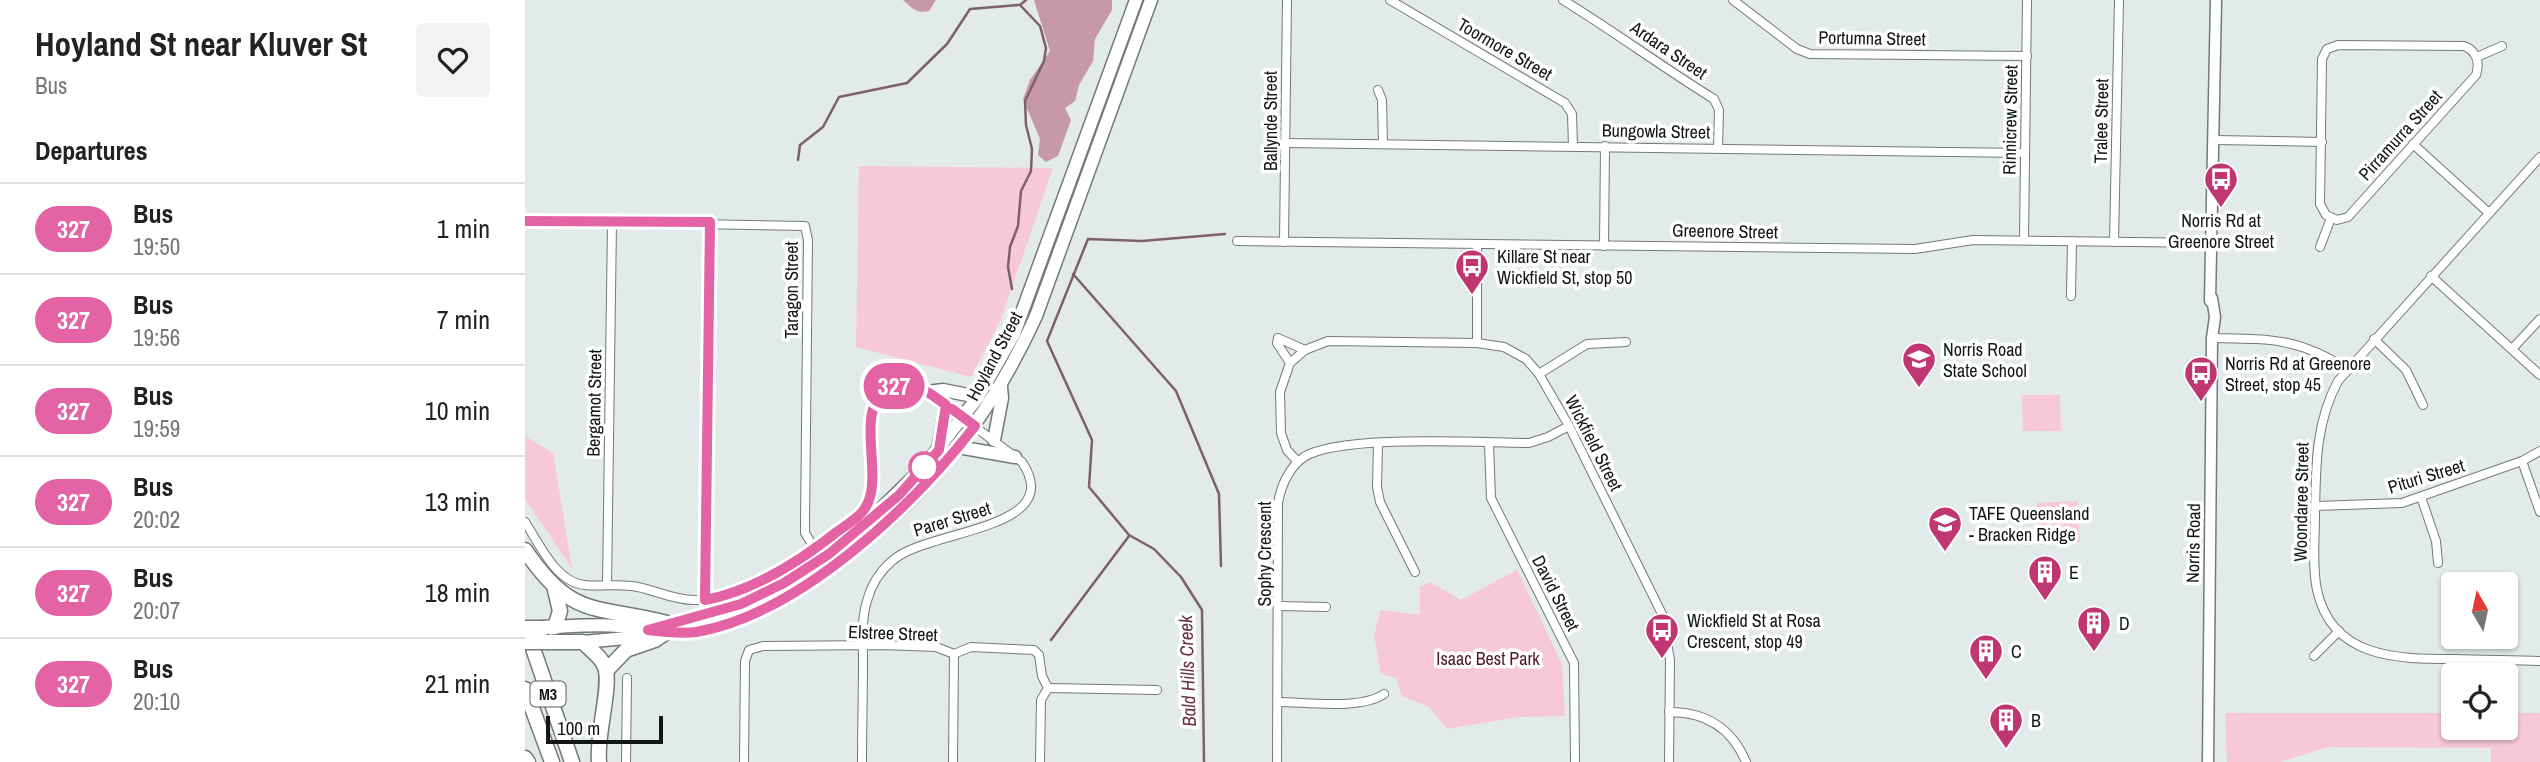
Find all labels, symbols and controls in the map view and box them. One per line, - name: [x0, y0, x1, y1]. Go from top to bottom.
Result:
- street label: Toormore Street: [1453, 12, 1557, 86]
- street label: Ardara Street: [1625, 15, 1712, 85]
- text: Hoyland St near Kluver St: [35, 22, 367, 66]
- button: heart: [416, 23, 490, 97]
- street label: Portumna Street: [1818, 25, 1926, 51]
- street label: Rinnicrew Street: [1997, 65, 2023, 175]
- text: Bus: [35, 70, 68, 101]
- street label: Ballynde Street: [1258, 71, 1283, 171]
- street label: Tralee Street: [2088, 78, 2114, 164]
- street label: Pirramurra Street: [2353, 84, 2447, 186]
- street label: Bungowla Street: [1602, 118, 1710, 144]
- text: Departures: [35, 133, 148, 168]
- bus stop icon: Norris Rd at Greenore Street: [2202, 160, 2240, 209]
- text: Bus: [133, 196, 173, 231]
- place label: Norris Rd at Greenore Street: [2168, 208, 2274, 254]
- text: 1 min: [437, 211, 490, 246]
- text: 327: [57, 213, 90, 245]
- street label: Greenore Street: [1672, 218, 1778, 244]
- text: 19:50: [133, 231, 180, 262]
- street label: Taragon Street: [779, 241, 804, 339]
- place label: Killare St near Wickfield St, stop 50: [1497, 244, 1632, 290]
- bus stop icon: Killare St near Wickfield St, stop 50: [1453, 247, 1491, 296]
- text: Bus: [133, 287, 173, 322]
- text: 7 min: [437, 302, 490, 337]
- text: 327: [57, 304, 90, 336]
- street label: Hoyland Street: [960, 307, 1028, 405]
- text: 19:56: [133, 322, 180, 353]
- place label: Norris Road State School: [1943, 337, 2027, 383]
- school or university icon: Norris Road State School: [1900, 340, 1938, 389]
- street label: Bergamot Street: [581, 349, 607, 457]
- place label: Norris Rd at Greenore Street, stop 45: [2225, 351, 2371, 397]
- bus stop icon: Norris Rd at Greenore Street, stop 45: [2182, 354, 2220, 403]
- line badge: 327: [854, 363, 934, 409]
- text: 327: [878, 370, 910, 402]
- text: Bus: [133, 378, 173, 413]
- street label: Wickfield Street: [1559, 391, 1629, 495]
- text: 10 min: [425, 393, 490, 428]
- text: 327: [57, 395, 90, 427]
- text: 19:59: [133, 413, 180, 444]
- street label: Woondaree Street: [2287, 442, 2315, 562]
- unlabelled marker: [909, 452, 939, 482]
- street label: Pituri Street: [2385, 453, 2467, 499]
- text: Bus: [133, 469, 173, 504]
- text: 13 min: [425, 484, 490, 519]
- text: 327: [57, 486, 90, 518]
- street label: Parer Street: [910, 495, 994, 543]
- street label: Sophy Crescent: [1252, 501, 1277, 607]
- place label: TAFE Queensland - Bracken Ridge: [1969, 501, 2089, 547]
- street label: Norris Road: [2180, 503, 2206, 583]
- text: 20:02: [133, 504, 180, 535]
- school or university icon: TAFE Queensland - Bracken Ridge: [1926, 504, 1964, 553]
- street label: David Street: [1526, 551, 1586, 635]
- building icon: E: [2026, 553, 2064, 602]
- text: Bus: [133, 560, 173, 595]
- place label: E: [2069, 560, 2079, 585]
- north arrow: [2441, 572, 2518, 649]
- map controls: [2441, 572, 2518, 740]
- text: 18 min: [425, 575, 490, 610]
- text: 327: [57, 577, 90, 609]
- text: 20:07: [133, 595, 180, 626]
- building icon: D: [2075, 604, 2113, 653]
- place label: Wickfield St at Rosa Crescent, stop 49: [1687, 608, 1821, 654]
- bus stop icon: Wickfield St at Rosa Crescent, stop 49: [1643, 611, 1681, 660]
- place label: D: [2119, 611, 2130, 636]
- water label: Bald Hills Creek: [1172, 614, 1202, 727]
- street label: Elstree Street: [848, 619, 938, 647]
- building icon: C: [1967, 632, 2005, 681]
- place label: C: [2011, 639, 2022, 664]
- park label: Isaac Best Park: [1436, 646, 1540, 671]
- text: Bus: [133, 651, 173, 686]
- button: locate: [2441, 663, 2518, 740]
- text: 21 min: [425, 666, 490, 701]
- text: 327: [57, 668, 90, 700]
- road number: M3: [530, 681, 565, 706]
- text: 20:10: [133, 686, 180, 717]
- building icon: B: [1987, 701, 2025, 750]
- place label: B: [2031, 708, 2041, 733]
- scale bar: [546, 713, 663, 745]
- text: 100 m: [557, 715, 600, 741]

